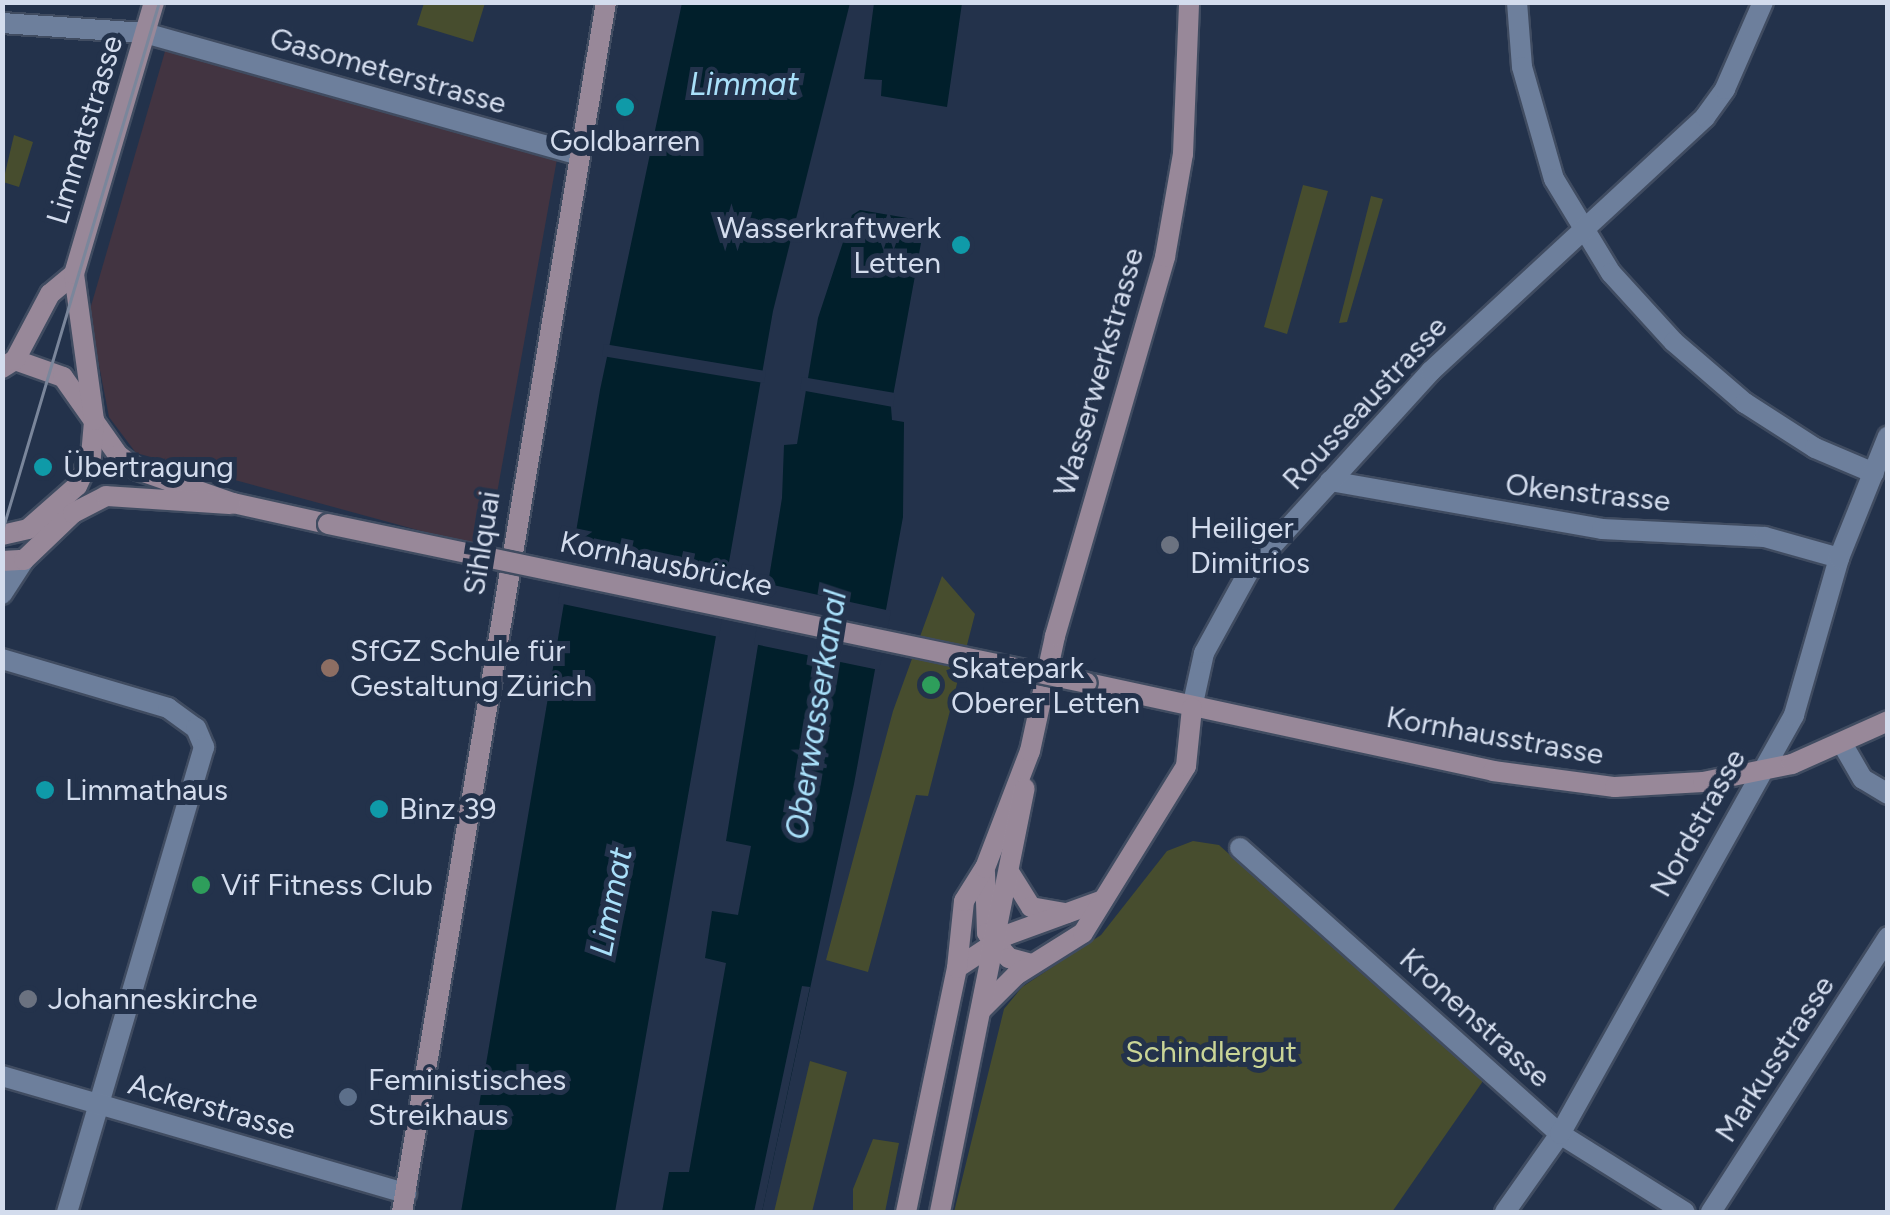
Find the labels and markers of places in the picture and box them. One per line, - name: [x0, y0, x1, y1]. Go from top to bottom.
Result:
- marker: Goldbarren: [614, 96, 636, 118]
- place label: Goldbarren: [550, 123, 700, 159]
- place label: Wasserkraftwerk Letten: [717, 210, 941, 280]
- marker: Wasserkraftwerk Letten: [950, 234, 972, 256]
- place label: Übertragung: [63, 449, 234, 485]
- marker: Übertragung: [32, 456, 54, 478]
- place label: Heiliger Dimitrios: [1190, 510, 1310, 580]
- marker: Heiliger Dimitrios: [1159, 534, 1181, 556]
- place label: SfGZ Schule für Gestaltung Zürich: [350, 633, 592, 704]
- place label: Skatepark Oberer Letten: [951, 650, 1140, 720]
- marker: SfGZ Schule für Gestaltung Zürich: [319, 657, 341, 679]
- marker: Skatepark Oberer Letten: [920, 674, 942, 696]
- place label: Limmathaus: [65, 772, 228, 808]
- marker: Limmathaus: [34, 779, 56, 801]
- place label: Binz 39: [399, 791, 496, 827]
- marker: Binz 39: [368, 798, 390, 820]
- place label: Vif Fitness Club: [221, 867, 433, 903]
- marker: Vif Fitness Club: [190, 874, 212, 896]
- place label: Johanneskirche: [48, 981, 258, 1017]
- marker: Johanneskirche: [17, 988, 39, 1010]
- place label: Feministisches Streikhaus: [368, 1062, 566, 1132]
- marker: Feministisches Streikhaus: [337, 1086, 359, 1108]

